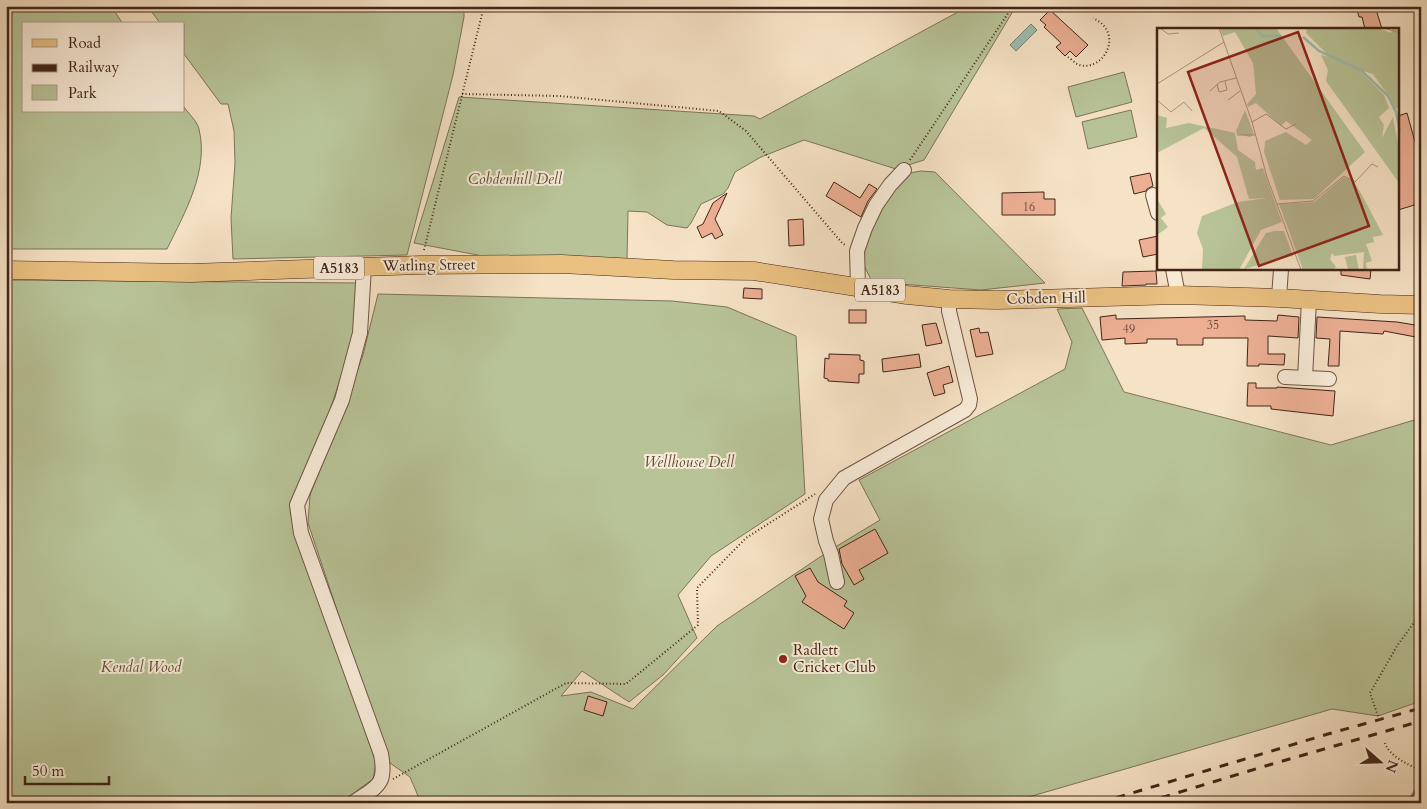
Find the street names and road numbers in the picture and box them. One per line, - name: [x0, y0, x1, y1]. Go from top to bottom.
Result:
- street label: Watling Street: [381, 254, 476, 276]
- road number: A5183: [314, 256, 364, 280]
- road number: A5183: [855, 278, 905, 302]
- street label: Cobden Hill: [1006, 287, 1086, 309]

